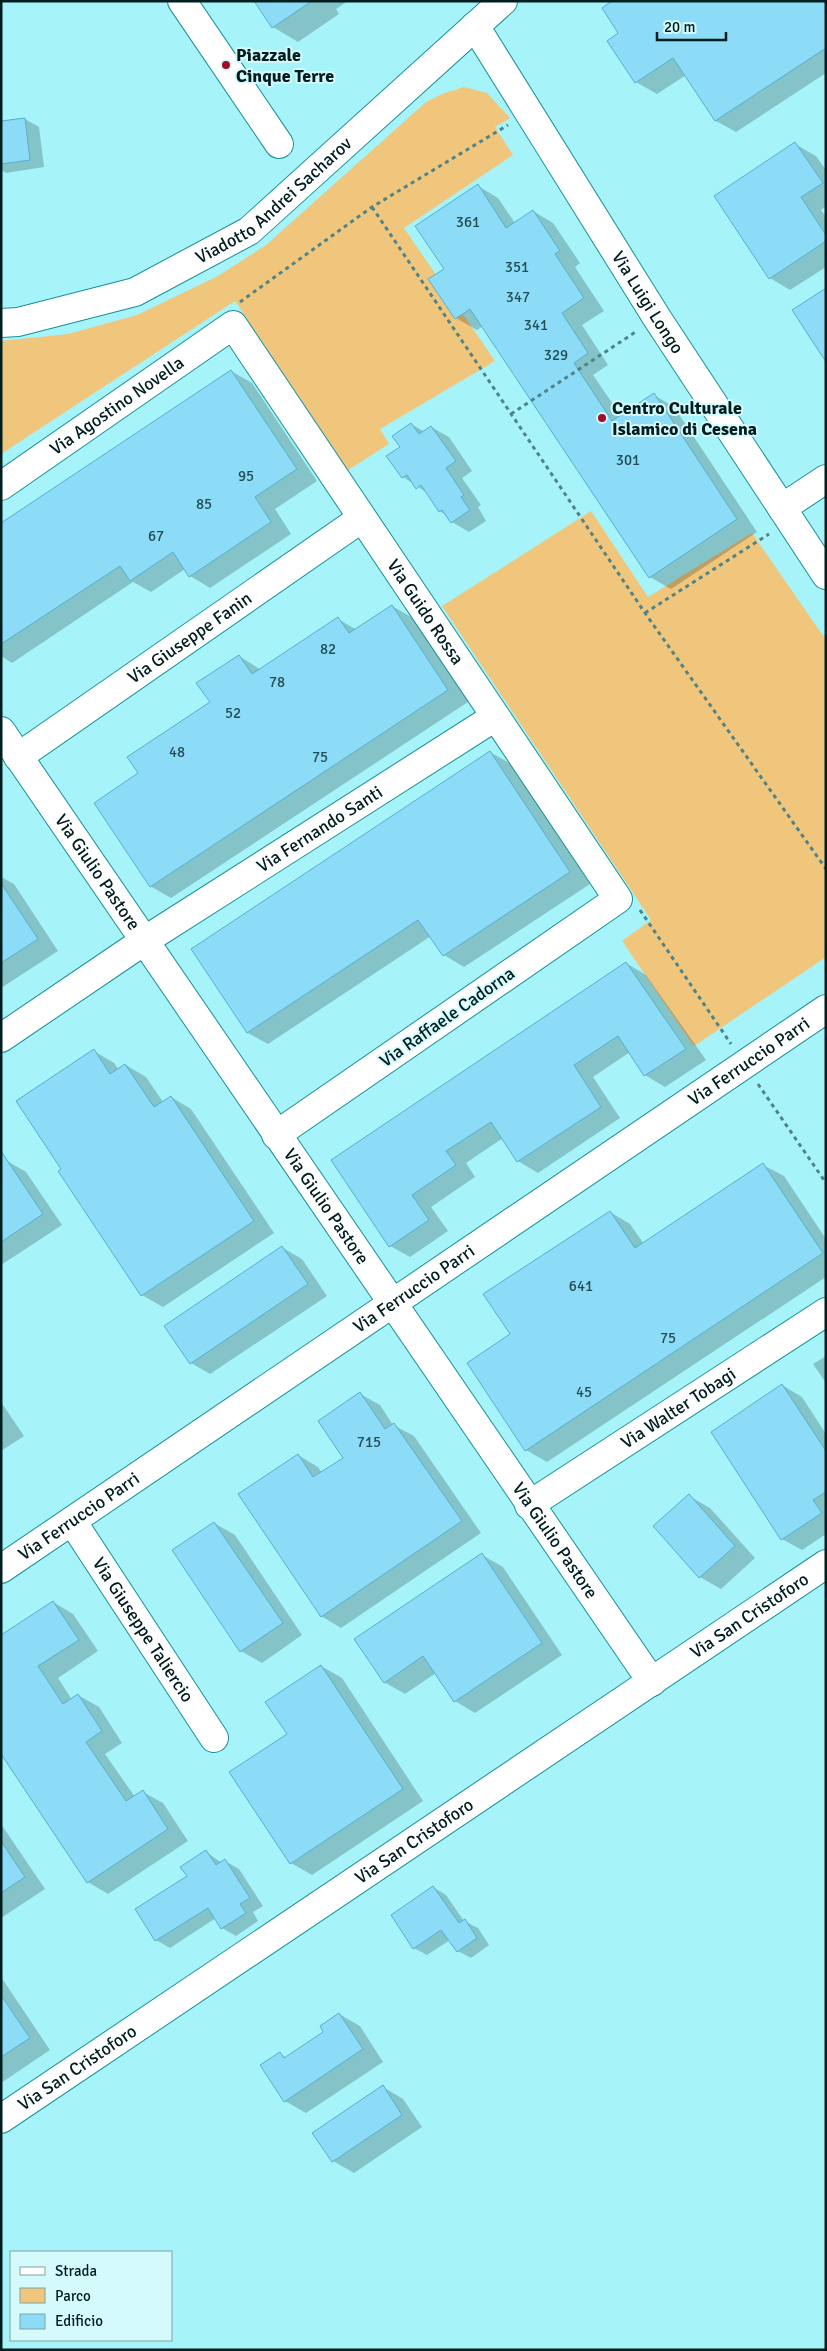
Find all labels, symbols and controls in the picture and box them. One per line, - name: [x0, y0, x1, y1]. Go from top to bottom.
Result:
- scale bar: [657, 10, 726, 42]
- text: 20 m: [664, 18, 695, 36]
- place label: Piazzale Cinque Terre: [236, 44, 334, 87]
- marker: Piazzale Cinque Terre: [220, 59, 232, 71]
- street label: Viadotto Andrei Sacharov: [192, 132, 357, 268]
- house number: 361: [456, 213, 480, 231]
- street label: Via Luigi Longo: [607, 247, 688, 358]
- house number: 351: [505, 258, 529, 276]
- house number: 347: [506, 288, 530, 306]
- house number: 341: [524, 316, 548, 334]
- house number: 329: [544, 346, 568, 364]
- street label: Via Agostino Novella: [45, 351, 188, 460]
- place label: Centro Culturale Islamico di Cesena: [612, 397, 757, 440]
- marker: Centro Culturale Islamico di Cesena: [596, 412, 608, 424]
- house number: 301: [616, 451, 640, 469]
- house number: 95: [238, 467, 254, 485]
- house number: 85: [196, 495, 212, 513]
- house number: 67: [148, 527, 164, 545]
- street label: Via Guido Rossa: [382, 555, 469, 669]
- street label: Via Giuseppe Fanin: [123, 587, 256, 688]
- house number: 82: [320, 640, 336, 658]
- house number: 78: [269, 673, 285, 691]
- house number: 52: [225, 704, 241, 722]
- house number: 48: [169, 743, 185, 761]
- house number: 75: [312, 748, 328, 766]
- street label: Via Fernando Santi: [253, 781, 386, 877]
- street label: Via Giulio Pastore: [50, 810, 145, 934]
- street label: Via Raffaele Cadorna: [375, 962, 519, 1072]
- street label: Via Ferruccio Parri: [684, 1012, 814, 1110]
- street label: Via Giulio Pastore: [279, 1144, 374, 1269]
- street label: Via Ferruccio Parri: [349, 1240, 479, 1338]
- house number: 641: [569, 1277, 593, 1295]
- house number: 75: [660, 1329, 676, 1347]
- street label: Via Walter Tobagi: [617, 1363, 740, 1453]
- house number: 45: [576, 1383, 592, 1401]
- house number: 715: [357, 1433, 381, 1451]
- street label: Via Ferruccio Parri: [14, 1467, 144, 1565]
- street label: Via Giulio Pastore: [508, 1478, 603, 1603]
- street label: Via Giuseppe Taliercio: [88, 1553, 199, 1706]
- street label: Via San Cristoforo: [686, 1568, 813, 1663]
- street label: Via San Cristoforo: [351, 1793, 478, 1889]
- street label: Via San Cristoforo: [14, 2020, 141, 2115]
- legend: [10, 2251, 172, 2341]
- text: Strada: [55, 2262, 97, 2280]
- text: Parco: [55, 2287, 91, 2305]
- text: Edificio: [55, 2312, 103, 2330]

